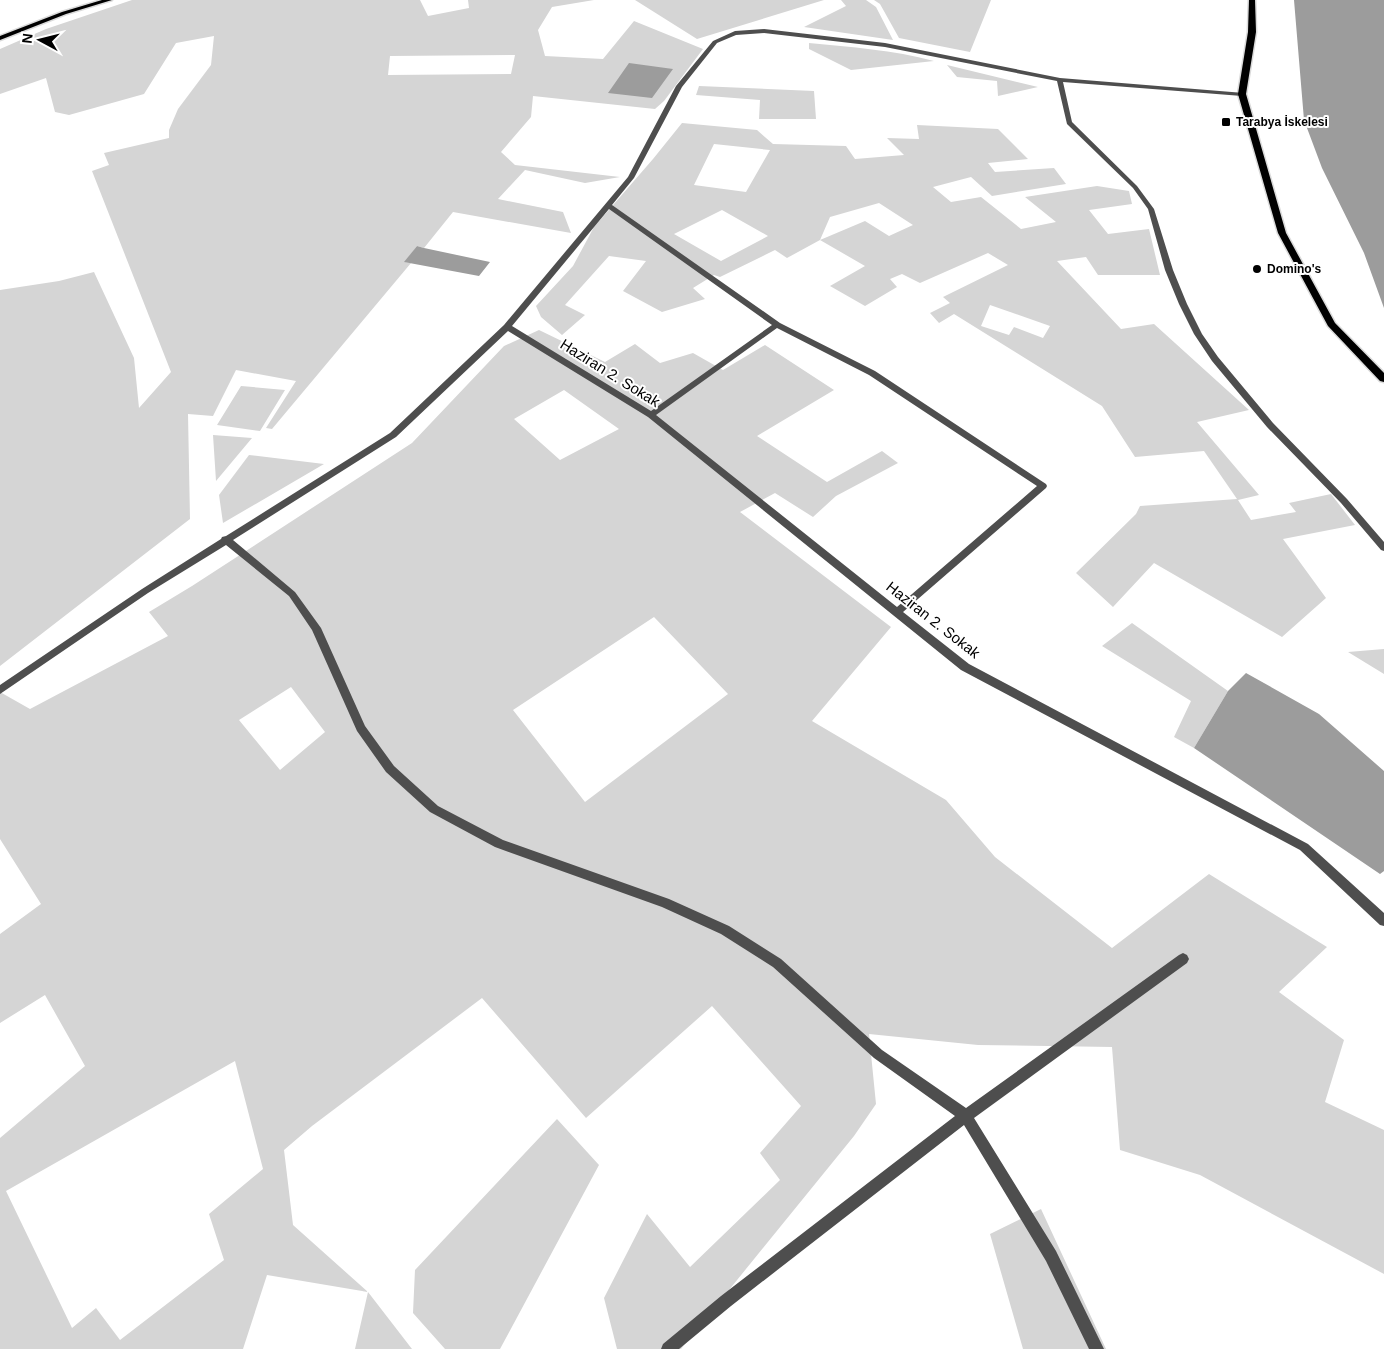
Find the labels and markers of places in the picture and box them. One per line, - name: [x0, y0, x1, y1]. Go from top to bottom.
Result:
- place label: Tarabya İskelesi: [1236, 114, 1328, 129]
- marker: Tarabya İskelesi: [1220, 116, 1232, 128]
- place label: Domino's: [1267, 262, 1322, 276]
- marker: Domino's: [1251, 263, 1263, 275]

